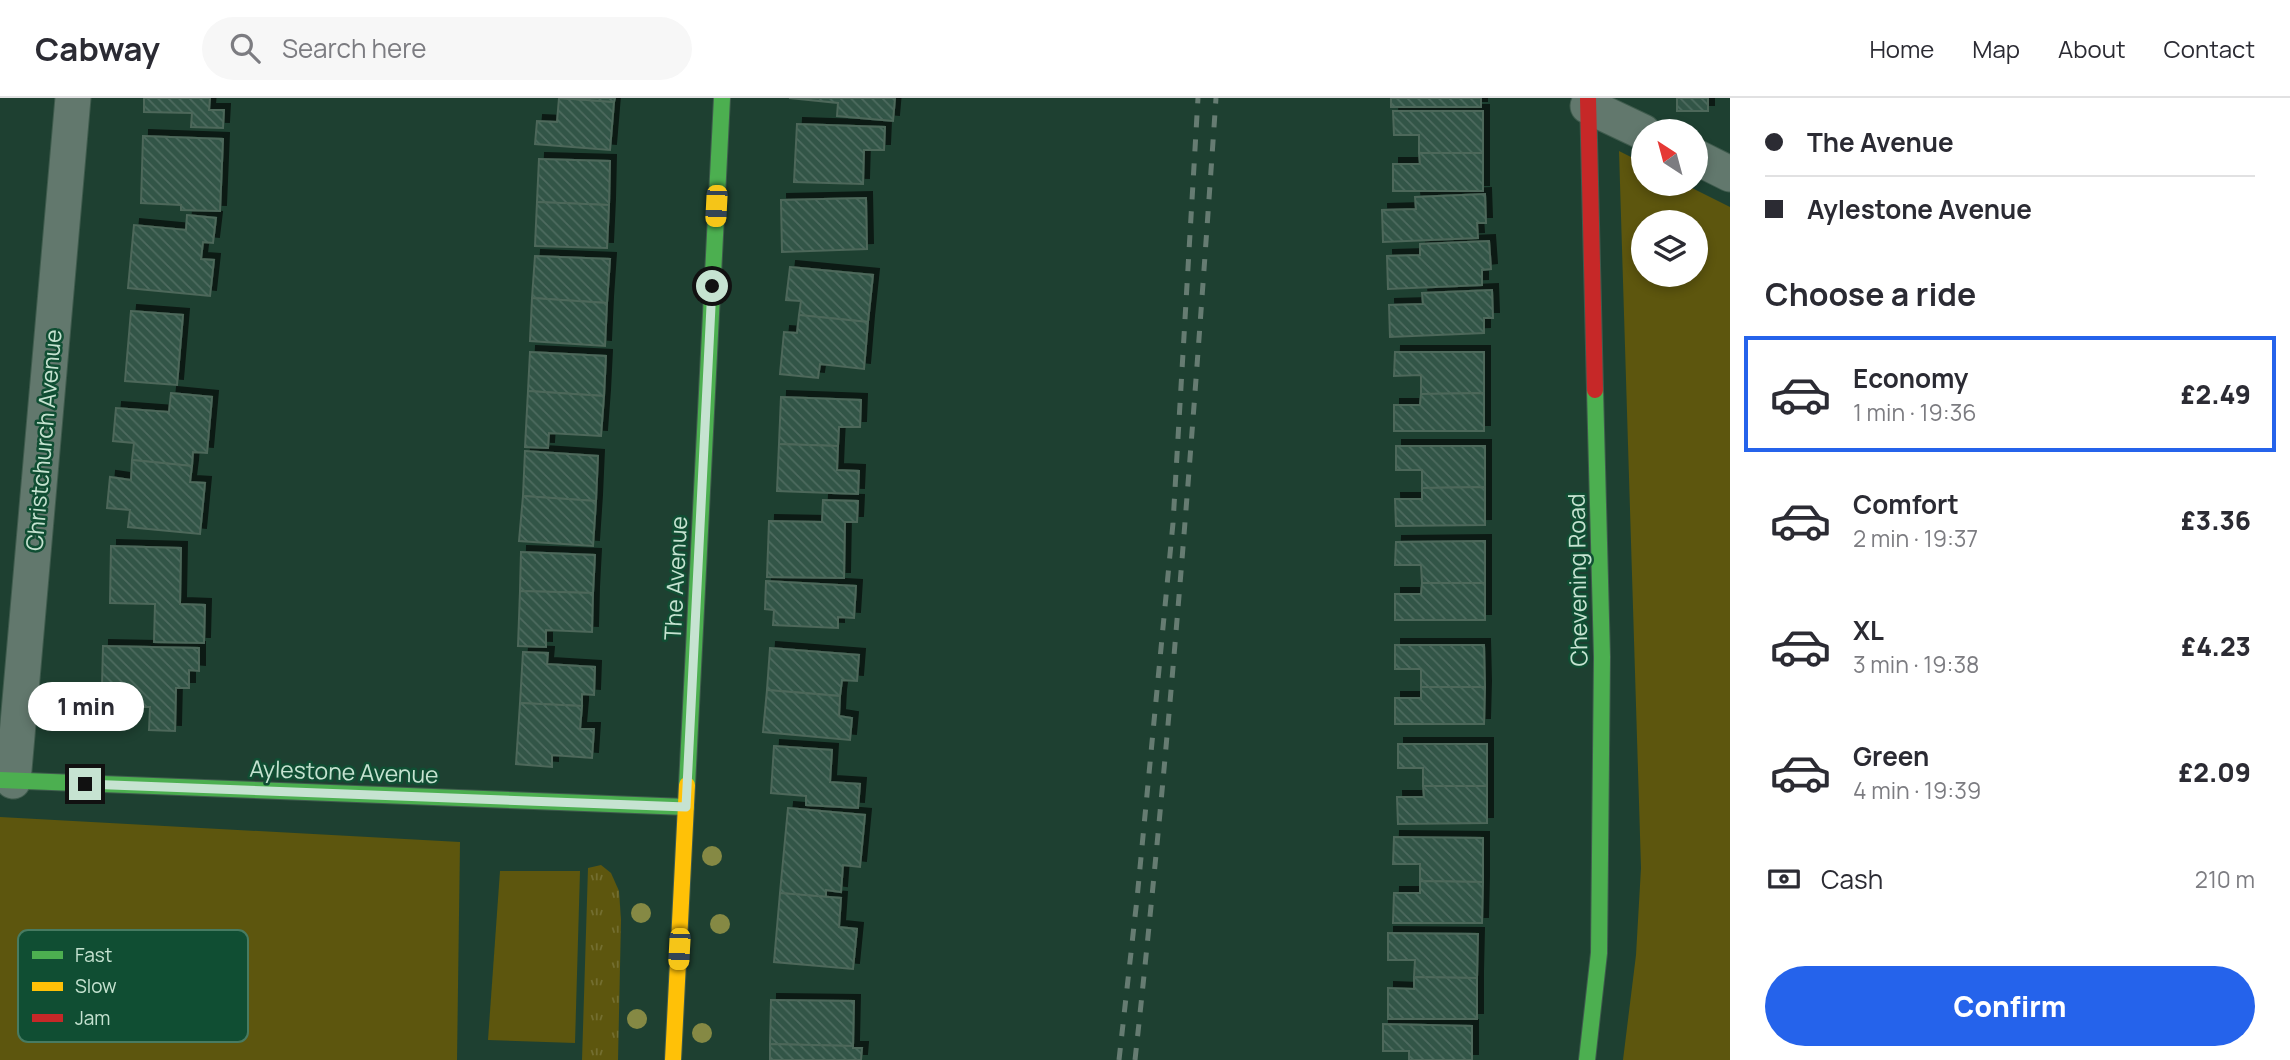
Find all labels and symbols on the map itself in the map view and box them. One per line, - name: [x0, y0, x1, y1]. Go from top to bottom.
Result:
- north arrow: [1631, 119, 1708, 196]
- car: [705, 184, 728, 228]
- route start: [696, 270, 728, 302]
- street label: Christchurch Avenue: [17, 328, 69, 552]
- street label: Chevening Road: [1559, 493, 1595, 667]
- street label: The Avenue: [656, 515, 694, 641]
- callout: 1 min: [27, 682, 143, 732]
- street label: Aylestone Avenue: [249, 752, 439, 790]
- route end: [69, 768, 101, 800]
- car: [668, 927, 691, 971]
- legend: [18, 930, 248, 1042]
- text: Fast: [75, 942, 112, 968]
- text: Slow: [75, 973, 117, 999]
- text: Jam: [75, 1005, 110, 1031]

